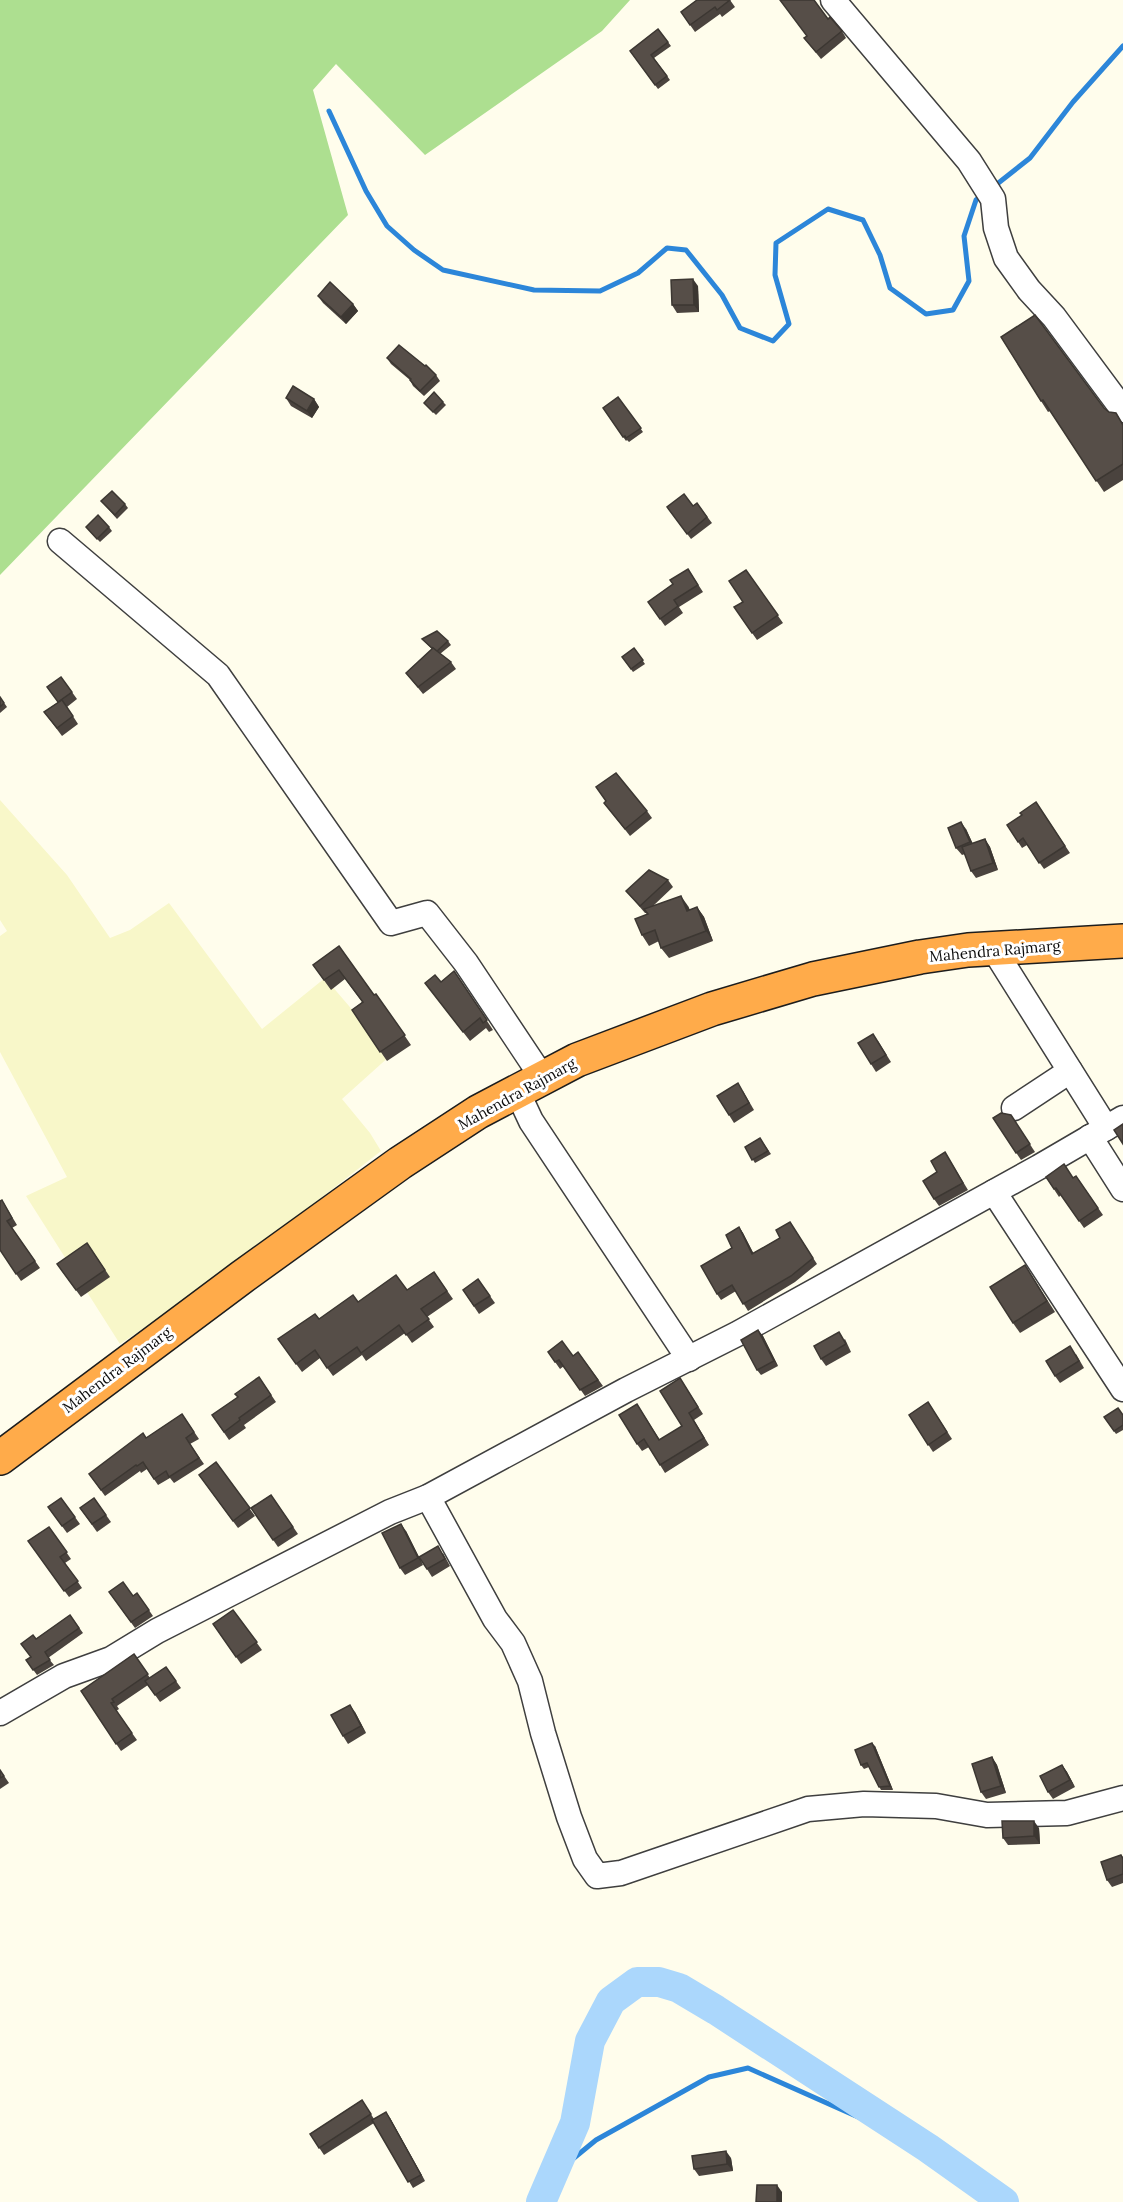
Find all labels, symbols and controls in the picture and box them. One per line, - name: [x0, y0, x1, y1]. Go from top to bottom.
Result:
- street label: Mahendra Rajmarg: [929, 935, 1062, 966]
- street label: Mahendra Rajmarg: [455, 1053, 580, 1134]
- street label: Mahendra Rajmarg: [58, 1322, 176, 1417]

